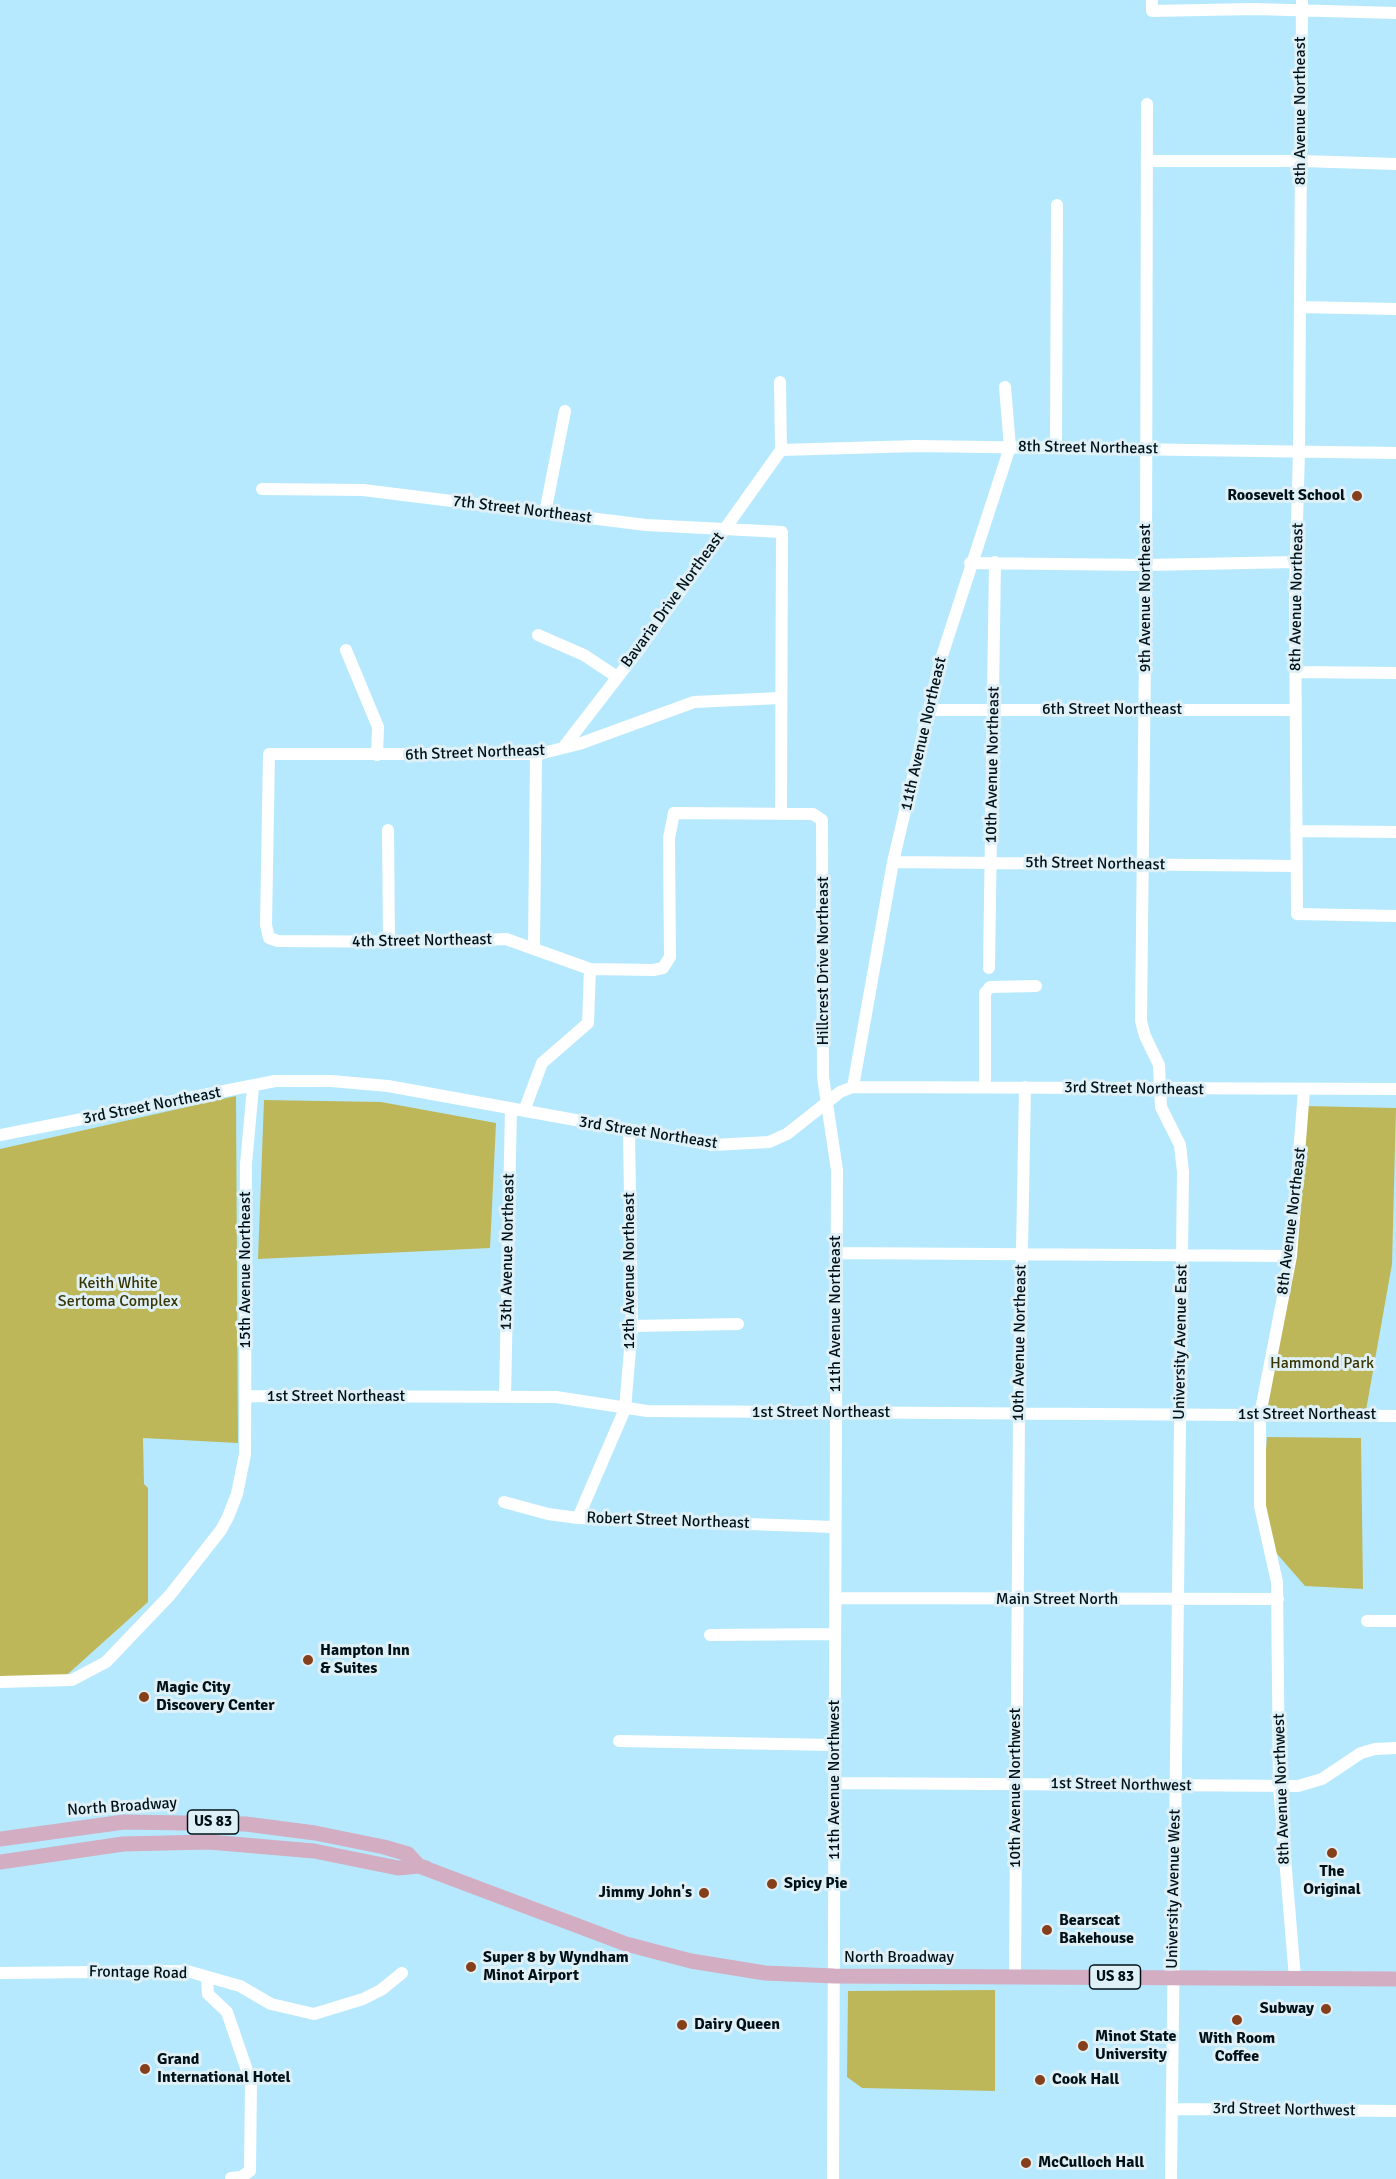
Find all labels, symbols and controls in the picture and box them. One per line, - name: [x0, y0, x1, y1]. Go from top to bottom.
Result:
- street label: 8th Avenue Northeast: [1291, 37, 1311, 185]
- street label: 8th Street Northeast: [1018, 437, 1158, 459]
- place label: Roosevelt School: [1227, 486, 1345, 506]
- marker: Roosevelt School: [1350, 489, 1364, 503]
- street label: 7th Street Northeast: [451, 492, 593, 528]
- street label: 8th Avenue Northeast: [1286, 523, 1308, 671]
- street label: 9th Avenue Northeast: [1136, 524, 1156, 672]
- street label: Bavaria Drive Northeast: [617, 529, 729, 671]
- street label: 11th Avenue Northeast: [897, 655, 951, 813]
- street label: 10th Avenue Northeast: [982, 686, 1004, 844]
- street label: 6th Street Northeast: [1042, 700, 1182, 720]
- street label: 6th Street Northeast: [405, 741, 545, 765]
- street label: 5th Street Northeast: [1025, 853, 1165, 875]
- street label: Hillcrest Drive Northeast: [814, 876, 834, 1046]
- street label: 4th Street Northeast: [352, 930, 492, 952]
- street label: 3rd Street Northeast: [1064, 1078, 1204, 1100]
- street label: 3rd Street Northeast: [81, 1083, 223, 1129]
- street label: 3rd Street Northeast: [577, 1113, 719, 1153]
- street label: 8th Avenue Northeast: [1273, 1146, 1311, 1296]
- street label: 13th Avenue Northeast: [497, 1173, 519, 1331]
- street label: 15th Avenue Northeast: [236, 1191, 256, 1349]
- street label: 12th Avenue Northeast: [620, 1192, 640, 1350]
- street label: 11th Avenue Northeast: [826, 1235, 846, 1393]
- street label: 10th Avenue Northeast: [1009, 1264, 1031, 1422]
- street label: University Avenue East: [1170, 1264, 1192, 1420]
- park label: Keith White Sertoma Complex: [58, 1274, 178, 1312]
- park label: Hammond Park: [1270, 1354, 1374, 1374]
- street label: 1st Street Northeast: [267, 1387, 405, 1407]
- street label: 1st Street Northeast: [752, 1403, 890, 1423]
- street label: 1st Street Northeast: [1238, 1405, 1376, 1425]
- street label: Robert Street Northeast: [586, 1509, 750, 1533]
- street label: Main Street North: [996, 1590, 1118, 1610]
- place label: Hampton Inn & Suites: [320, 1641, 410, 1679]
- marker: Hampton Inn & Suites: [301, 1653, 315, 1667]
- place label: Magic City Discovery Center: [156, 1678, 275, 1716]
- marker: Magic City Discovery Center: [137, 1690, 151, 1704]
- street label: 11th Avenue Northwest: [825, 1700, 845, 1860]
- street label: 10th Avenue Northwest: [1006, 1708, 1026, 1868]
- street label: 8th Avenue Northwest: [1270, 1713, 1294, 1865]
- street label: 1st Street Northwest: [1050, 1774, 1192, 1796]
- street label: North Broadway: [67, 1794, 177, 1820]
- street label: University Avenue West: [1163, 1809, 1185, 1969]
- road number: US 83: [188, 1810, 238, 1834]
- marker: The Original: [1325, 1846, 1339, 1860]
- place label: The Original: [1303, 1862, 1361, 1900]
- place label: Spicy Pie: [784, 1874, 847, 1894]
- marker: Spicy Pie: [765, 1877, 779, 1891]
- place label: Jimmy John's: [598, 1883, 692, 1903]
- marker: Jimmy John's: [697, 1886, 711, 1900]
- place label: Bearscat Bakehouse: [1059, 1911, 1134, 1949]
- marker: Bearscat Bakehouse: [1040, 1923, 1054, 1937]
- place label: Super 8 by Wyndham Minot Airport: [483, 1948, 629, 1986]
- street label: North Broadway: [844, 1948, 954, 1968]
- marker: Super 8 by Wyndham Minot Airport: [464, 1960, 478, 1974]
- street label: Frontage Road: [89, 1963, 187, 1983]
- road number: US 83: [1090, 1965, 1140, 1989]
- place label: Subway: [1260, 1999, 1314, 2019]
- marker: Subway: [1319, 2002, 1333, 2016]
- marker: With Room Coffee: [1230, 2013, 1244, 2027]
- place label: Dairy Queen: [694, 2015, 780, 2035]
- marker: Dairy Queen: [675, 2018, 689, 2032]
- place label: Minot State University: [1095, 2027, 1177, 2065]
- place label: With Room Coffee: [1199, 2029, 1275, 2067]
- marker: Minot State University: [1076, 2039, 1090, 2053]
- place label: Grand International Hotel: [157, 2050, 291, 2088]
- marker: Grand International Hotel: [138, 2062, 152, 2076]
- place label: Cook Hall: [1052, 2070, 1119, 2090]
- marker: Cook Hall: [1033, 2073, 1047, 2087]
- street label: 3rd Street Northwest: [1212, 2099, 1356, 2121]
- place label: McCulloch Hall: [1038, 2153, 1144, 2173]
- marker: McCulloch Hall: [1019, 2156, 1033, 2170]

